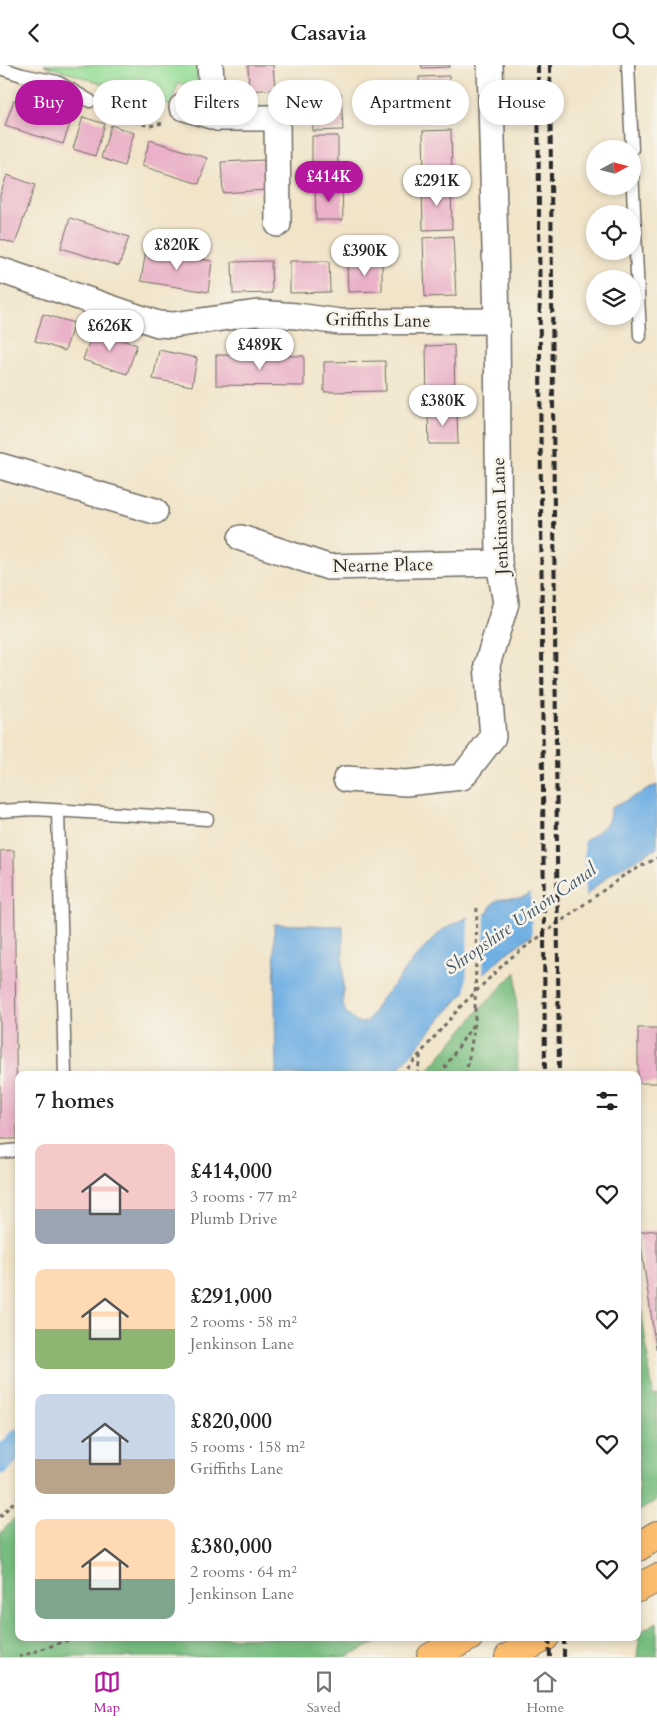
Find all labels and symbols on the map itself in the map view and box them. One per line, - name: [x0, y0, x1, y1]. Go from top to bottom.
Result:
- north arrow: [586, 140, 641, 195]
- pin: £414K: [294, 161, 364, 203]
- pin: £291K: [402, 165, 472, 207]
- pin: £820K: [142, 229, 212, 271]
- pin: £390K: [330, 235, 400, 277]
- street label: Griffiths Lane: [325, 307, 431, 334]
- pin: £626K: [75, 309, 145, 352]
- pin: £489K: [225, 329, 295, 371]
- pin: £380K: [408, 385, 478, 427]
- street label: Jenkinson Lane: [486, 457, 515, 578]
- street label: Nearne Place: [333, 552, 433, 579]
- water label: Shropshire Union Canal: [439, 856, 602, 981]

